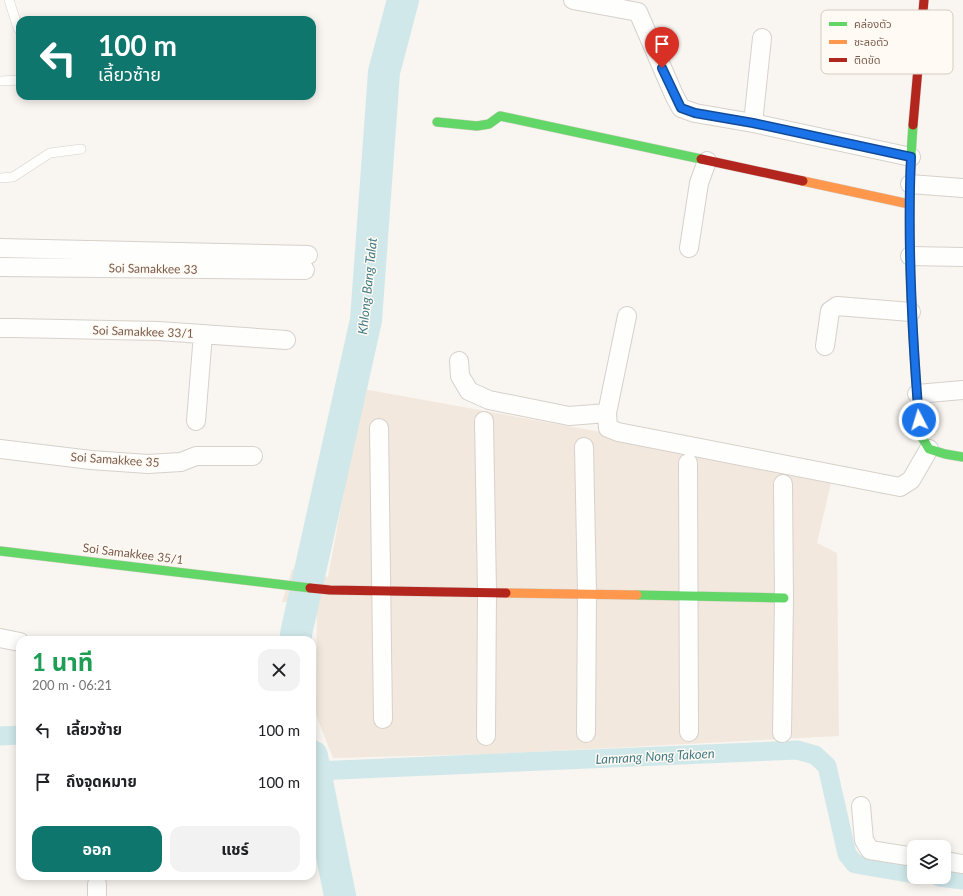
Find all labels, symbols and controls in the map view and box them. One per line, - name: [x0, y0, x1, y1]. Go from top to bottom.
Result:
- legend: [821, 10, 953, 74]
- text: คล่องตัว: [854, 17, 892, 30]
- pin: [645, 27, 679, 68]
- text: 100 m: [98, 28, 177, 62]
- icon: left: [32, 32, 84, 84]
- icon: arrive: [651, 33, 673, 55]
- text: ชะลอตัว: [854, 35, 889, 48]
- text: ติดขัด: [854, 53, 881, 66]
- text: เลี้ยวซ้าย: [98, 63, 161, 85]
- water label: Khlong Bang Talat: [354, 236, 380, 335]
- street label: Soi Samakkee 33: [108, 260, 198, 277]
- street label: Soi Samakkee 33/1: [92, 322, 194, 341]
- position arrow: [898, 399, 940, 441]
- street label: Soi Samakkee 35: [70, 449, 160, 470]
- street label: Soi Samakkee 35/1: [82, 540, 184, 567]
- text: 1 นาที: [32, 647, 93, 676]
- button: close: [258, 649, 300, 691]
- text: 200 m · 06:21: [32, 677, 112, 693]
- icon: left: [32, 719, 54, 741]
- text: เลี้ยวซ้าย: [66, 720, 122, 738]
- text: 100 m: [258, 721, 300, 739]
- water label: Lamrang Nong Takoen: [595, 745, 715, 767]
- icon: arrive: [32, 771, 54, 793]
- text: ถึงจุดหมาย: [66, 772, 137, 790]
- text: 100 m: [258, 773, 300, 791]
- button: ออก: [32, 826, 162, 872]
- button: แชร์: [170, 826, 300, 872]
- map controls: [907, 840, 951, 884]
- button: layers: [907, 840, 951, 884]

